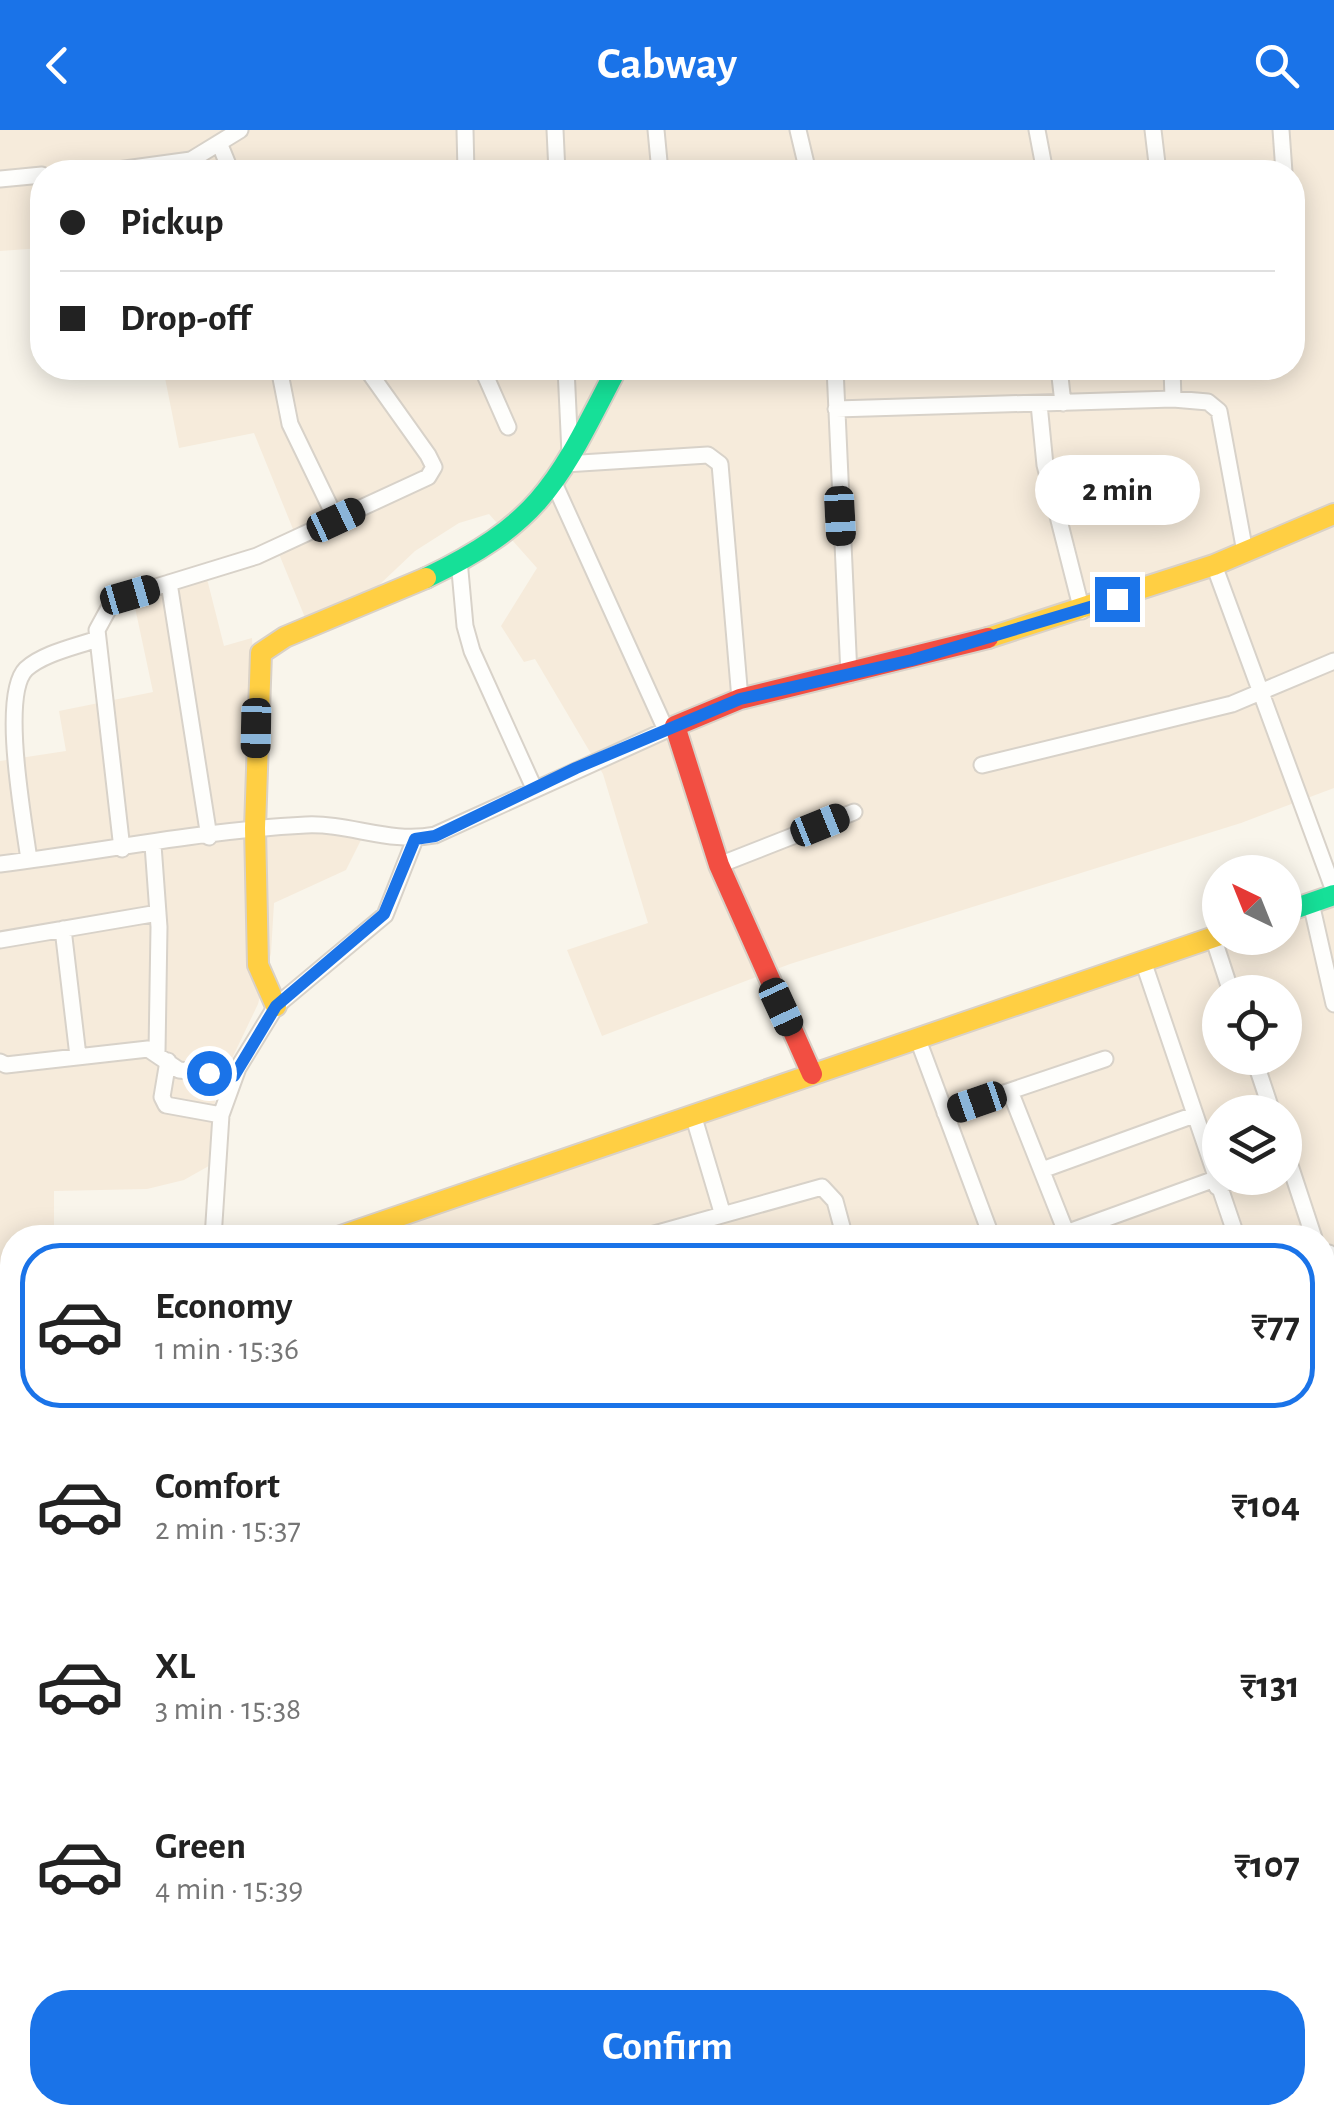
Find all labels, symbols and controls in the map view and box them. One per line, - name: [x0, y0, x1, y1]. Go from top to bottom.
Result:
- icon: back: [30, 38, 85, 93]
- icon: search: [1249, 38, 1304, 93]
- text: Cabway: [597, 42, 737, 87]
- text: Pickup: [120, 204, 224, 242]
- text: Drop-off: [120, 300, 251, 338]
- callout: 2 min: [1034, 454, 1200, 524]
- text: 2 min: [1082, 474, 1153, 506]
- car: [823, 485, 857, 547]
- car: [302, 494, 370, 546]
- car: [97, 572, 163, 618]
- route end: [1095, 577, 1140, 622]
- car: [240, 698, 272, 758]
- car: [787, 800, 853, 850]
- north arrow: [1202, 855, 1302, 955]
- map controls: [1202, 855, 1302, 1195]
- car: [755, 973, 807, 1041]
- button: locate: [1202, 975, 1302, 1075]
- route start: [187, 1051, 232, 1096]
- car: [944, 1078, 1010, 1126]
- button: layers: [1202, 1095, 1302, 1195]
- icon: car: [35, 1281, 125, 1371]
- text: Economy: [155, 1288, 293, 1326]
- text: ₹77: [1251, 1307, 1300, 1345]
- text: 1 min · 15:36: [155, 1333, 299, 1365]
- icon: car: [35, 1461, 125, 1551]
- text: Comfort: [155, 1468, 280, 1506]
- text: ₹104: [1231, 1487, 1300, 1525]
- text: 2 min · 15:37: [155, 1513, 301, 1545]
- icon: car: [35, 1641, 125, 1731]
- text: XL: [155, 1648, 195, 1686]
- text: ₹131: [1240, 1667, 1300, 1705]
- text: 3 min · 15:38: [155, 1693, 301, 1725]
- icon: car: [35, 1821, 125, 1911]
- text: Green: [155, 1828, 246, 1866]
- text: ₹107: [1234, 1847, 1300, 1885]
- text: 4 min · 15:39: [155, 1873, 303, 1905]
- button: Confirm: [30, 1990, 1305, 2105]

